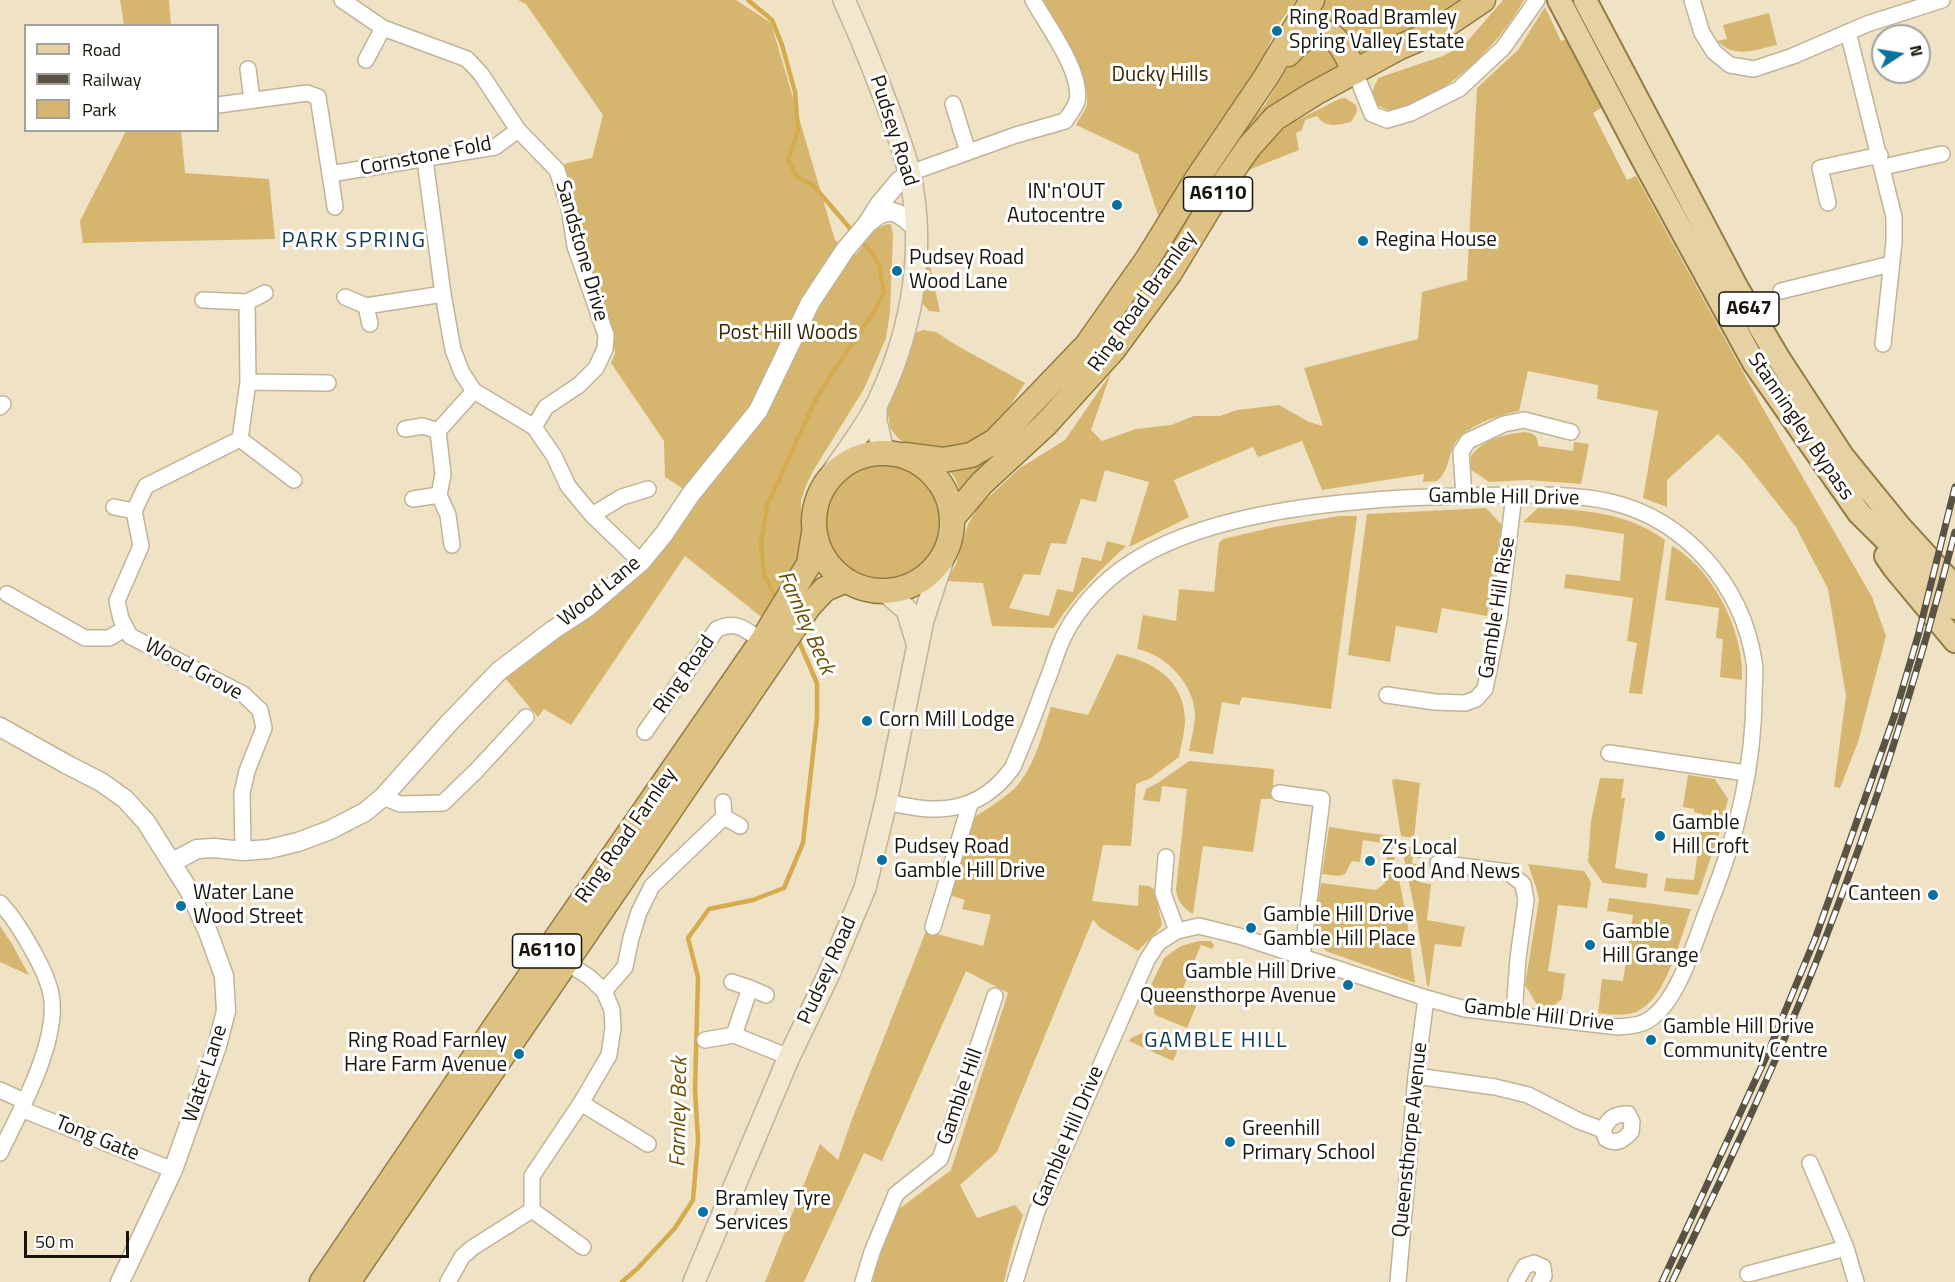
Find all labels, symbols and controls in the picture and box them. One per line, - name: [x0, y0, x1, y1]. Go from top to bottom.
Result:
- place label: Ring Road Bramley Spring Valley Estate: [1289, 6, 1464, 56]
- legend: [24, 24, 219, 132]
- marker: Ring Road Bramley Spring Valley Estate: [1270, 24, 1284, 38]
- north arrow: [1871, 24, 1931, 84]
- text: Road: [82, 36, 121, 63]
- text: N: [1904, 43, 1930, 59]
- park label: Ducky Hills: [1112, 63, 1208, 89]
- text: Railway: [82, 66, 141, 93]
- street label: Pudsey Road: [863, 72, 923, 190]
- text: Park: [82, 96, 116, 123]
- street label: Cornstone Fold: [358, 132, 494, 182]
- road number: A6110: [1184, 177, 1252, 211]
- street label: Sandstone Drive: [549, 178, 613, 324]
- place label: IN'n'OUT Autocentre: [1007, 180, 1105, 230]
- marker: IN'n'OUT Autocentre: [1110, 198, 1124, 212]
- street label: Ring Road Bramley: [1083, 227, 1203, 377]
- place label: Regina House: [1375, 228, 1497, 254]
- district label: PARK SPRING: [281, 229, 427, 255]
- marker: Regina House: [1356, 234, 1370, 248]
- place label: Pudsey Road Wood Lane: [909, 246, 1024, 296]
- marker: Pudsey Road Wood Lane: [890, 264, 904, 278]
- road number: A647: [1719, 292, 1779, 326]
- park label: Post Hill Woods: [718, 321, 858, 347]
- street label: Stanningley Bypass: [1741, 348, 1859, 506]
- street label: Gamble Hill Drive: [1428, 484, 1580, 512]
- street label: Gamble Hill Rise: [1474, 535, 1522, 681]
- street label: Wood Lane: [554, 551, 646, 633]
- water label: Farnley Beck: [770, 567, 840, 679]
- street label: Ring Road: [649, 631, 721, 719]
- street label: Wood Grove: [140, 634, 246, 706]
- place label: Corn Mill Lodge: [879, 708, 1015, 734]
- marker: Corn Mill Lodge: [860, 714, 874, 728]
- street label: Ring Road Farnley: [571, 764, 683, 908]
- place label: Gamble Hill Croft: [1672, 811, 1749, 861]
- marker: Gamble Hill Croft: [1653, 829, 1667, 843]
- place label: Pudsey Road Gamble Hill Drive: [894, 835, 1045, 885]
- place label: Z's Local Food And News: [1382, 836, 1520, 886]
- marker: Pudsey Road Gamble Hill Drive: [875, 853, 889, 867]
- marker: Z's Local Food And News: [1363, 854, 1377, 868]
- place label: Water Lane Wood Street: [193, 881, 303, 931]
- place label: Canteen: [1848, 882, 1921, 908]
- marker: Canteen: [1926, 888, 1940, 902]
- marker: Water Lane Wood Street: [174, 899, 188, 913]
- place label: Gamble Hill Drive Gamble Hill Place: [1263, 903, 1416, 953]
- street label: Pudsey Road: [793, 913, 863, 1029]
- place label: Gamble Hill Grange: [1602, 920, 1698, 970]
- marker: Gamble Hill Drive Gamble Hill Place: [1244, 921, 1258, 935]
- road number: A6110: [512, 934, 582, 968]
- marker: Gamble Hill Grange: [1583, 938, 1597, 952]
- place label: Gamble Hill Drive Queensthorpe Avenue: [1140, 960, 1336, 1010]
- marker: Gamble Hill Drive Queensthorpe Avenue: [1341, 978, 1355, 992]
- street label: Gamble Hill Drive: [1462, 994, 1616, 1038]
- place label: Gamble Hill Drive Community Centre: [1663, 1015, 1828, 1065]
- street label: Water Lane: [178, 1022, 234, 1126]
- place label: Ring Road Farnley Hare Farm Avenue: [344, 1029, 507, 1079]
- district label: GAMBLE HILL: [1144, 1029, 1288, 1055]
- marker: Gamble Hill Drive Community Centre: [1644, 1033, 1658, 1047]
- street label: Queensthorpe Avenue: [1388, 1041, 1434, 1239]
- street label: Gamble Hill: [933, 1045, 989, 1149]
- marker: Ring Road Farnley Hare Farm Avenue: [512, 1047, 526, 1061]
- water label: Farnley Beck: [666, 1057, 694, 1167]
- street label: Gamble Hill Drive: [1028, 1063, 1110, 1211]
- street label: Tong Gate: [51, 1111, 143, 1167]
- place label: Greenhill Primary School: [1242, 1117, 1375, 1167]
- marker: Greenhill Primary School: [1223, 1135, 1237, 1149]
- place label: Bramley Tyre Services: [715, 1187, 831, 1237]
- marker: Bramley Tyre Services: [696, 1205, 710, 1219]
- scale bar: [27, 1219, 132, 1257]
- text: 50 m: [35, 1228, 74, 1255]

